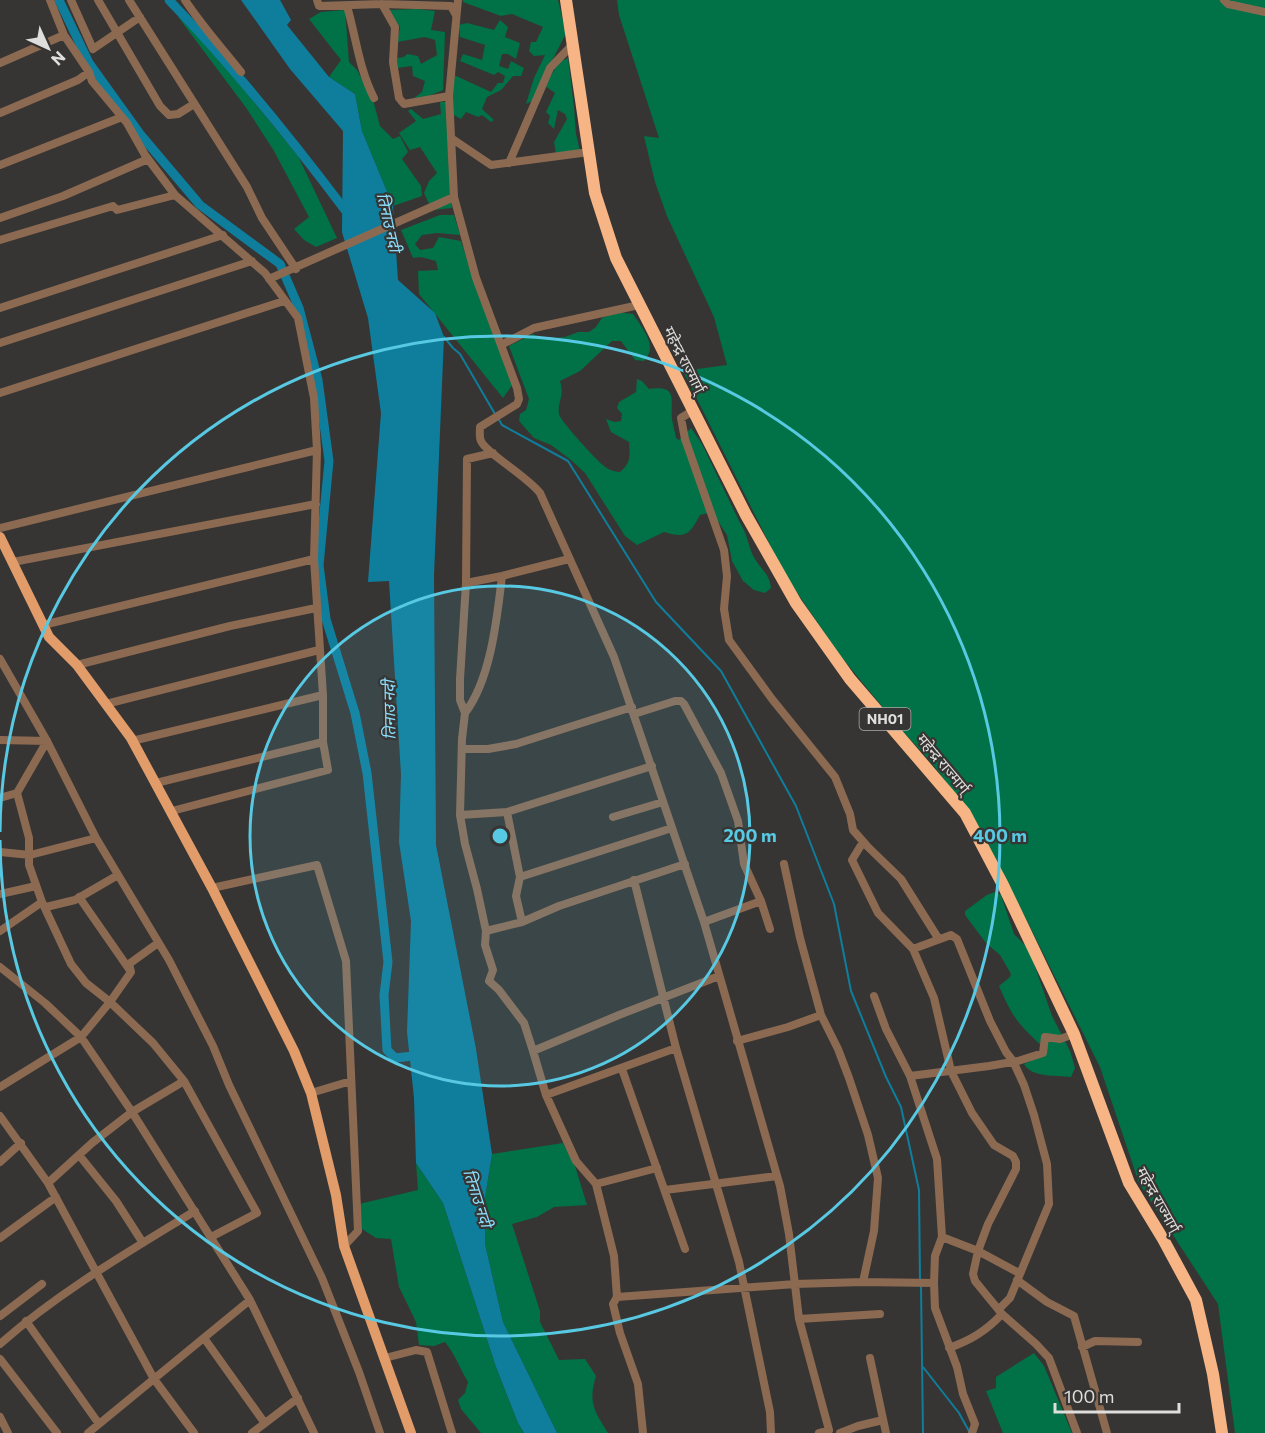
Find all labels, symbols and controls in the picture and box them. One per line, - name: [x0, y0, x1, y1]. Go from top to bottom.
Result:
- north arrow: [18, 18, 78, 78]
- text: N: [48, 48, 70, 70]
- water label: तिनाउ नदी: [374, 191, 406, 256]
- street label: महेन्द्र राज्मार्ग्: [659, 323, 710, 399]
- water label: तिनाउ नदी: [378, 677, 399, 740]
- road number: NH01: [860, 708, 910, 730]
- street label: महेन्द्र राज्मार्ग्: [912, 730, 975, 800]
- text: 200 m: [723, 824, 777, 846]
- text: 400 m: [973, 824, 1027, 846]
- centre of rings: [490, 826, 510, 846]
- street label: महेन्द्र राज्मार्ग्: [1132, 1164, 1185, 1238]
- water label: तिनाउ नदी: [460, 1167, 498, 1232]
- scale bar: [1055, 1376, 1180, 1414]
- text: 100 m: [1064, 1385, 1114, 1407]

